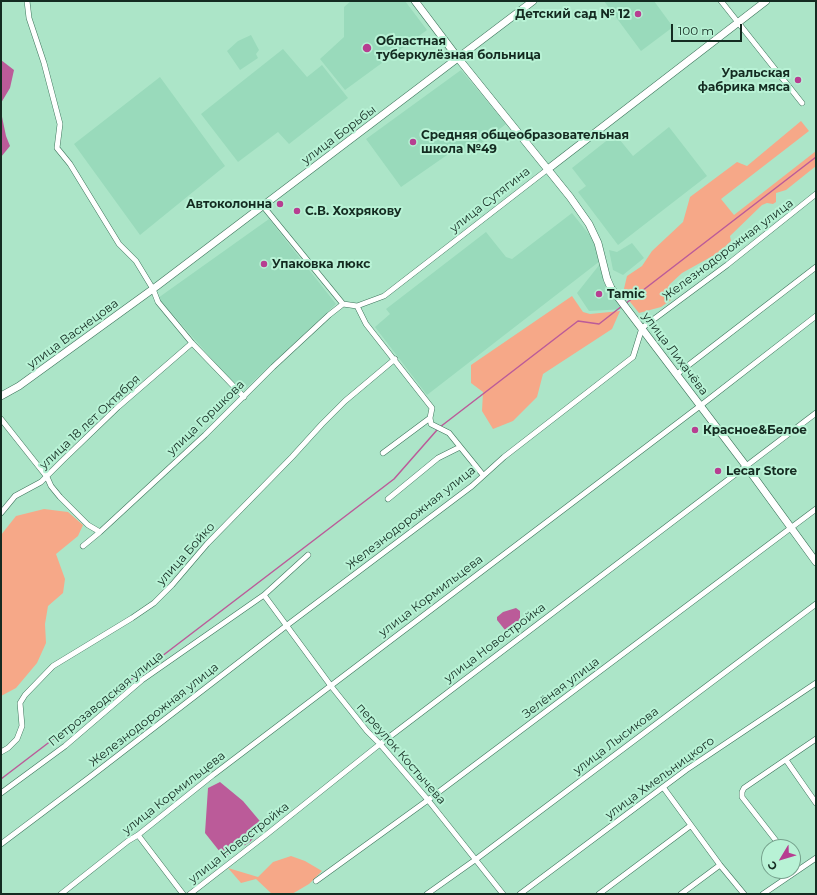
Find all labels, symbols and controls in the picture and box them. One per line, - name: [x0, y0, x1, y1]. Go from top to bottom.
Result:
- place label: Детский сад № 12: [515, 7, 630, 21]
- marker: Детский сад № 12: [633, 9, 643, 19]
- scale bar: [673, 16, 744, 42]
- text: 100 m: [678, 23, 714, 38]
- place label: Областная туберкулёзная больница: [376, 34, 541, 62]
- marker: Областная туберкулёзная больница: [361, 42, 373, 54]
- place label: Уральская фабрика мяса: [698, 66, 790, 94]
- marker: Уральская фабрика мяса: [793, 75, 803, 85]
- street label: улица Борьбы: [299, 102, 379, 168]
- place label: Средняя общеобразовательная школа №49: [421, 128, 629, 156]
- marker: Средняя общеобразовательная школа №49: [408, 137, 418, 147]
- street label: улица Сутягина: [447, 164, 533, 236]
- street label: Железнодорожная улица: [660, 196, 796, 304]
- place label: Автоколонна: [186, 197, 272, 211]
- marker: Автоколонна: [275, 199, 285, 209]
- place label: С.В. Хохрякову: [305, 204, 401, 218]
- marker: С.В. Хохрякову: [292, 206, 302, 216]
- place label: Упаковка люкс: [272, 257, 370, 271]
- marker: Упаковка люкс: [259, 259, 269, 269]
- place label: Tamic: [607, 287, 645, 301]
- marker: Tamic: [594, 289, 604, 299]
- street label: улица Васнецова: [25, 296, 121, 372]
- street label: улица Лихачёва: [639, 310, 711, 398]
- street label: улица 18 лет Октября: [37, 372, 143, 472]
- street label: улица Горшкова: [164, 377, 248, 459]
- place label: Красное&Белое: [703, 423, 807, 437]
- marker: Красное&Белое: [690, 425, 700, 435]
- street label: Железнодорожная улица: [343, 463, 479, 573]
- place label: Lecar Store: [726, 464, 797, 478]
- marker: Lecar Store: [713, 466, 723, 476]
- street label: улица Бойко: [154, 520, 218, 588]
- street label: улица Кормильцева: [376, 552, 486, 640]
- street label: улица Новостройка: [441, 600, 549, 686]
- street label: Петрозаводская улица: [46, 648, 166, 750]
- street label: Зелёная улица: [520, 654, 602, 722]
- street label: Железнодорожная улица: [86, 660, 222, 770]
- street label: переулок Костычева: [353, 701, 449, 807]
- street label: улица Лысикова: [570, 704, 662, 778]
- street label: улица Хмельницкого: [603, 734, 717, 822]
- street label: улица Кормильцева: [120, 748, 228, 838]
- street label: улица Новостройка: [186, 799, 292, 887]
- north arrow: [761, 839, 801, 879]
- text: С: [764, 858, 780, 873]

